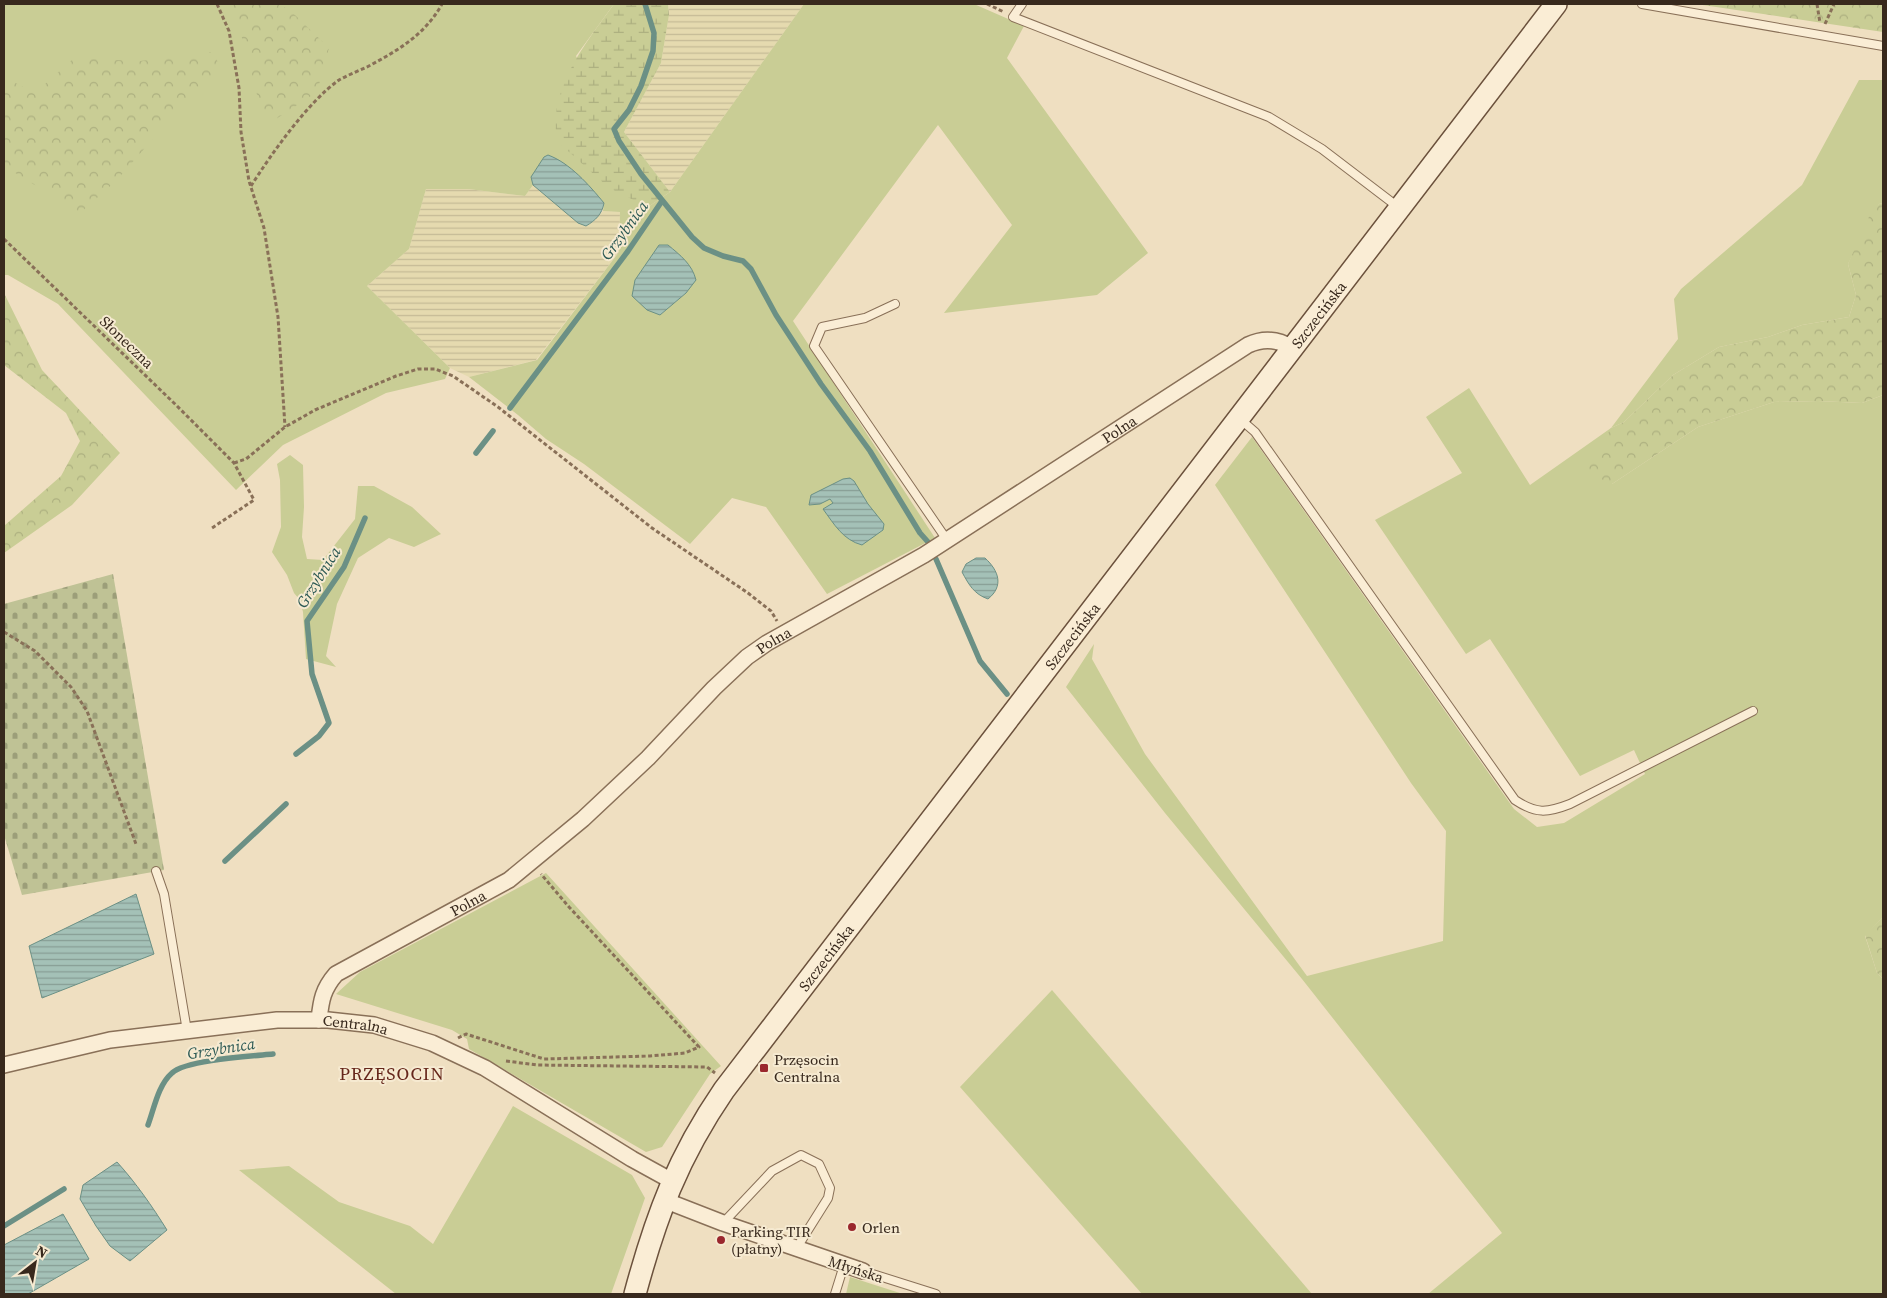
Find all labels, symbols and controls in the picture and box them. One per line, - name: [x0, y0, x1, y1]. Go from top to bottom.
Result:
- water label: Grzybnica: [595, 195, 653, 264]
- street label: Szczecińska: [1286, 276, 1351, 352]
- street label: Słoneczna: [95, 311, 159, 373]
- street label: Polna: [1097, 409, 1141, 448]
- water label: Grzybnica: [291, 542, 346, 612]
- street label: Szczecińska: [1039, 598, 1105, 674]
- street label: Polna: [751, 621, 795, 658]
- street label: Polna: [446, 884, 490, 921]
- street label: Szczecińska: [793, 919, 858, 995]
- street label: Centralna: [323, 1010, 391, 1039]
- water label: Grzybnica: [186, 1032, 257, 1064]
- place label: Przęsocin Centralna: [774, 1049, 840, 1087]
- district label: PRZĘSOCIN: [339, 1061, 445, 1086]
- marker: Przęsocin Centralna: [758, 1062, 770, 1074]
- place label: Orlen: [862, 1217, 900, 1238]
- place label: Parking TIR (płatny): [731, 1221, 811, 1259]
- marker: Orlen: [846, 1221, 858, 1233]
- marker: Parking TIR (płatny): [715, 1234, 727, 1246]
- north arrow: [10, 1238, 60, 1288]
- text: N: [32, 1241, 51, 1263]
- street label: Młyńska: [826, 1250, 887, 1288]

